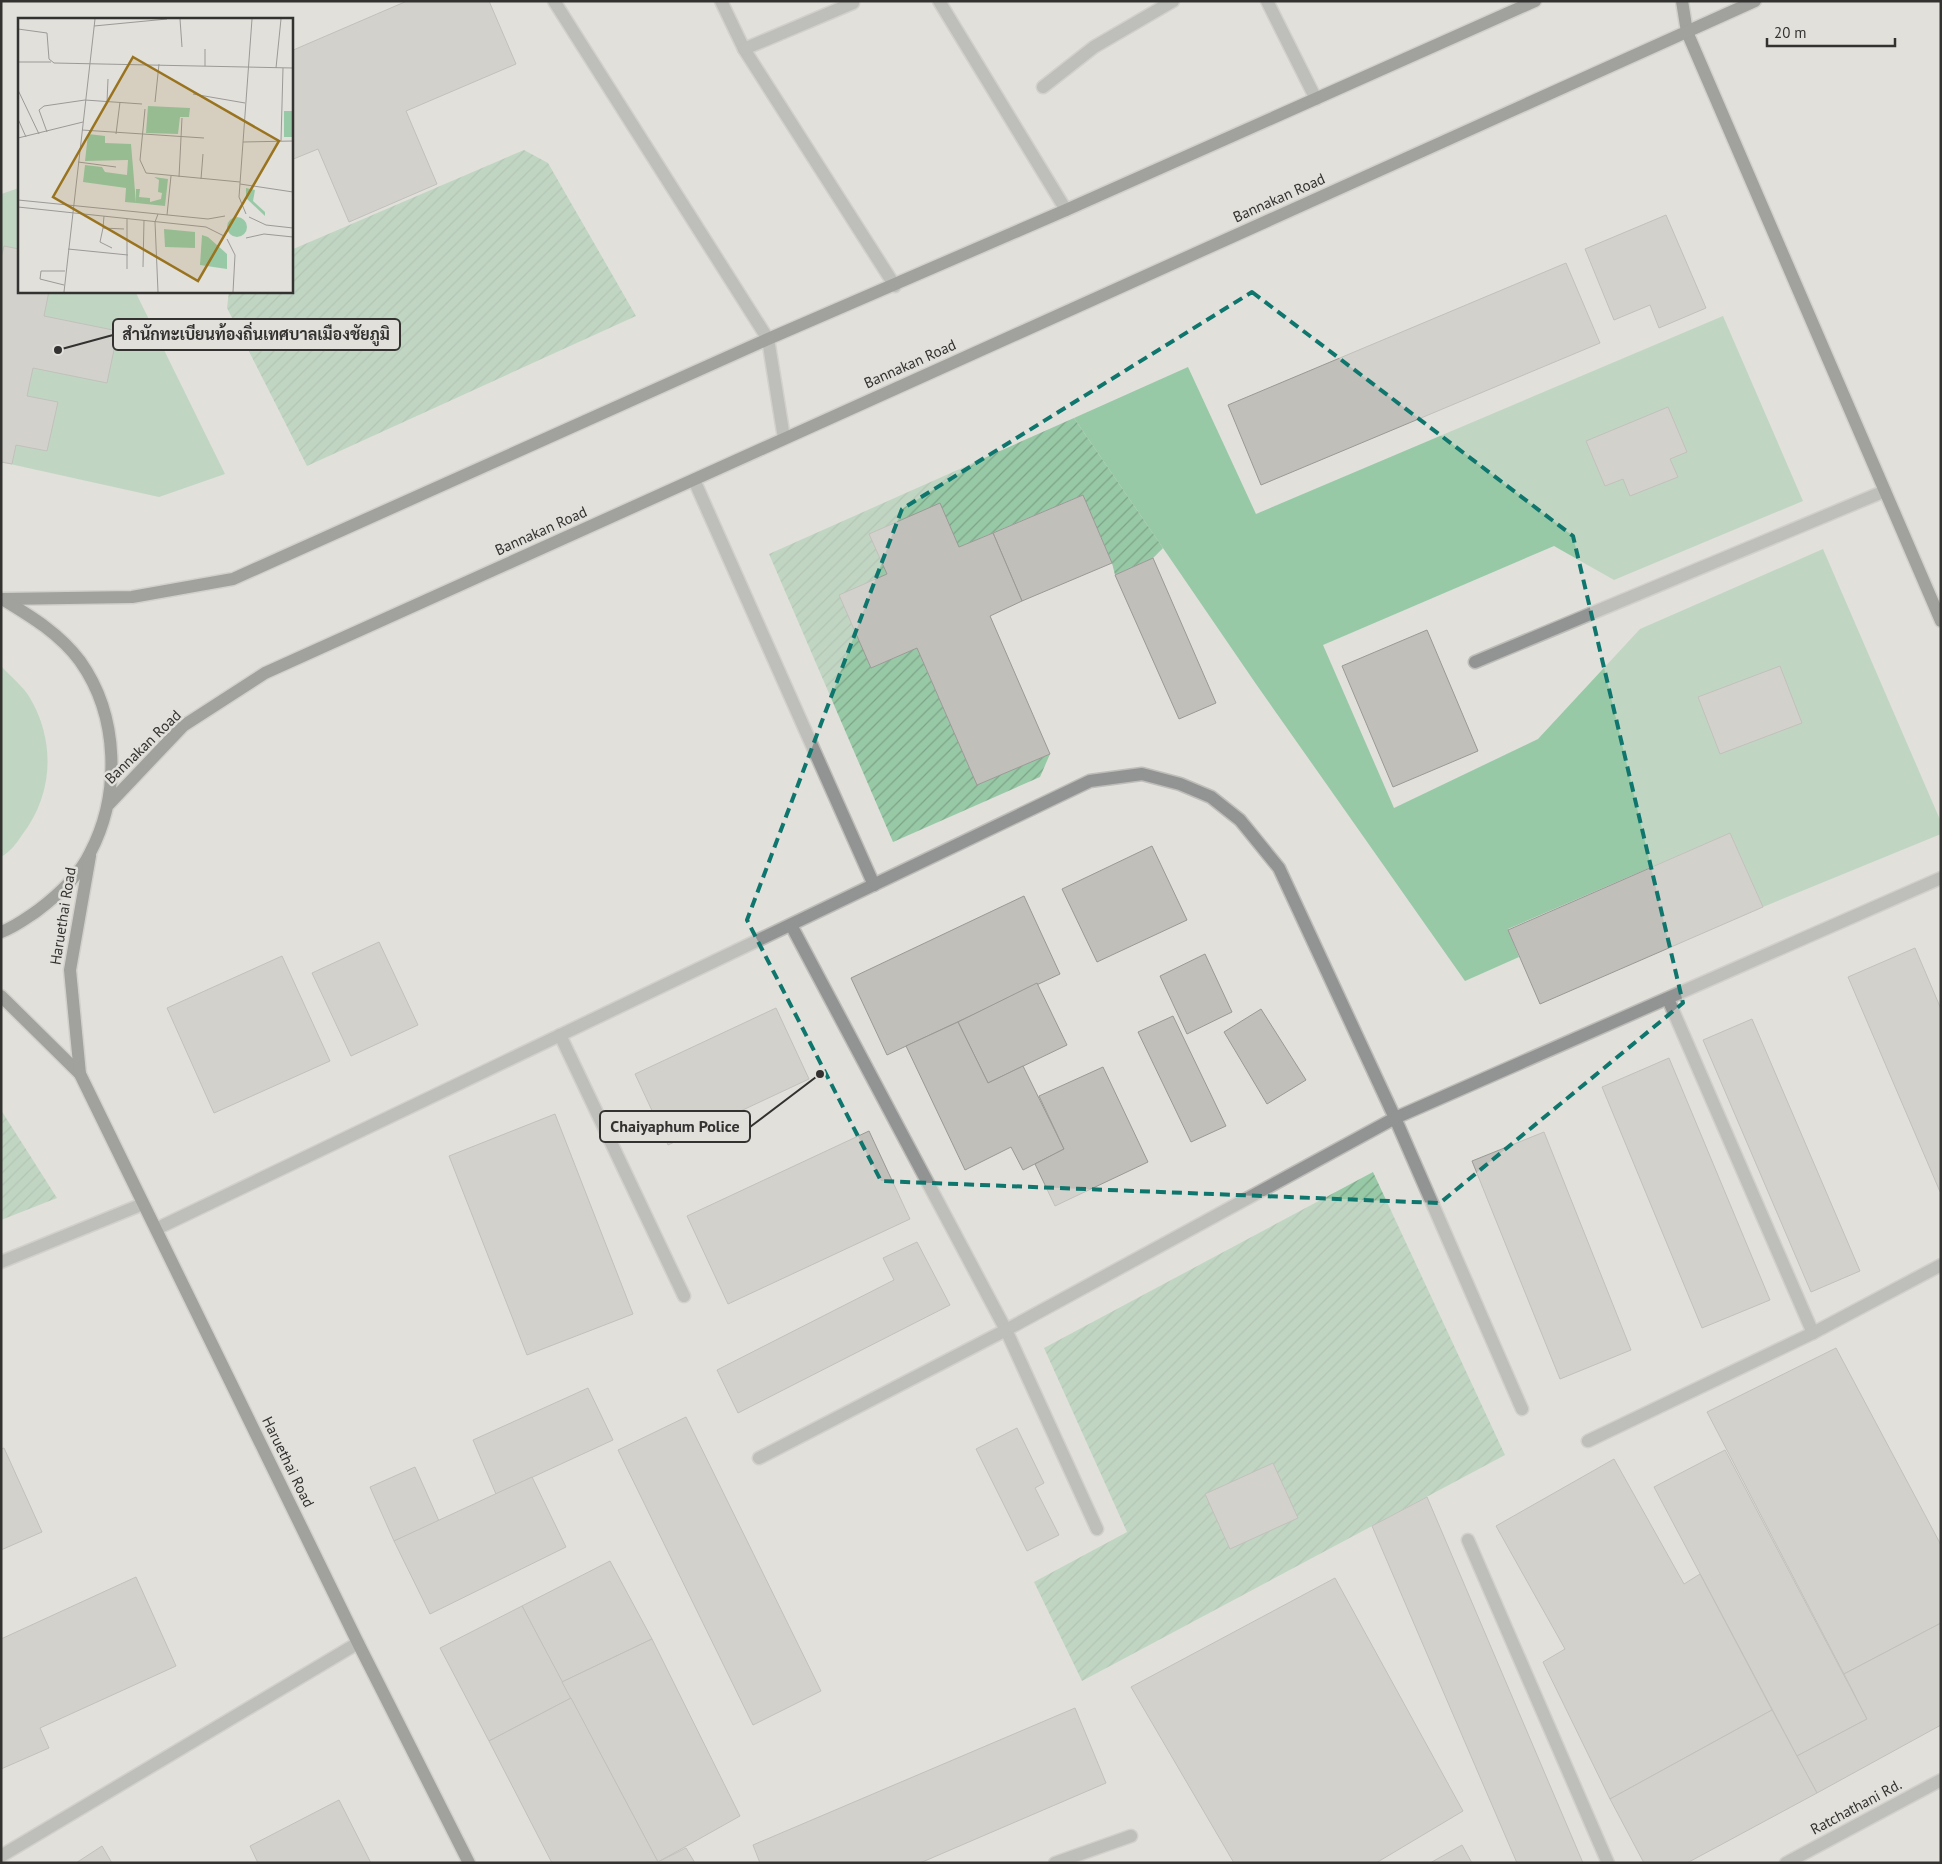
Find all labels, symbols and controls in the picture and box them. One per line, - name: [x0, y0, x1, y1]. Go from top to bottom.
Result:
- scale bar: [1767, 15, 1894, 47]
- inset map: [18, 18, 292, 292]
- text: 20 m: [1774, 23, 1807, 42]
- street label: Bannakan Road: [1230, 169, 1328, 226]
- callout: สำนักทะเบียนท้องถิ่นเทศบาลเมืองชัยภูมิ: [113, 319, 400, 350]
- text: สำนักทะเบียนท้องถิ่นเทศบาลเมืองชัยภูมิ: [122, 321, 390, 347]
- street label: Bannakan Road: [861, 335, 959, 392]
- street label: Bannakan Road: [492, 502, 590, 559]
- street label: Bannakan Road: [101, 706, 185, 788]
- street label: Haruethai Road: [45, 866, 80, 966]
- callout: Chaiyaphum Police: [600, 1111, 750, 1142]
- text: Chaiyaphum Police: [610, 1116, 740, 1136]
- street label: Haruethai Road: [258, 1413, 319, 1510]
- street label: Ratchathani Rd.: [1807, 1775, 1905, 1839]

